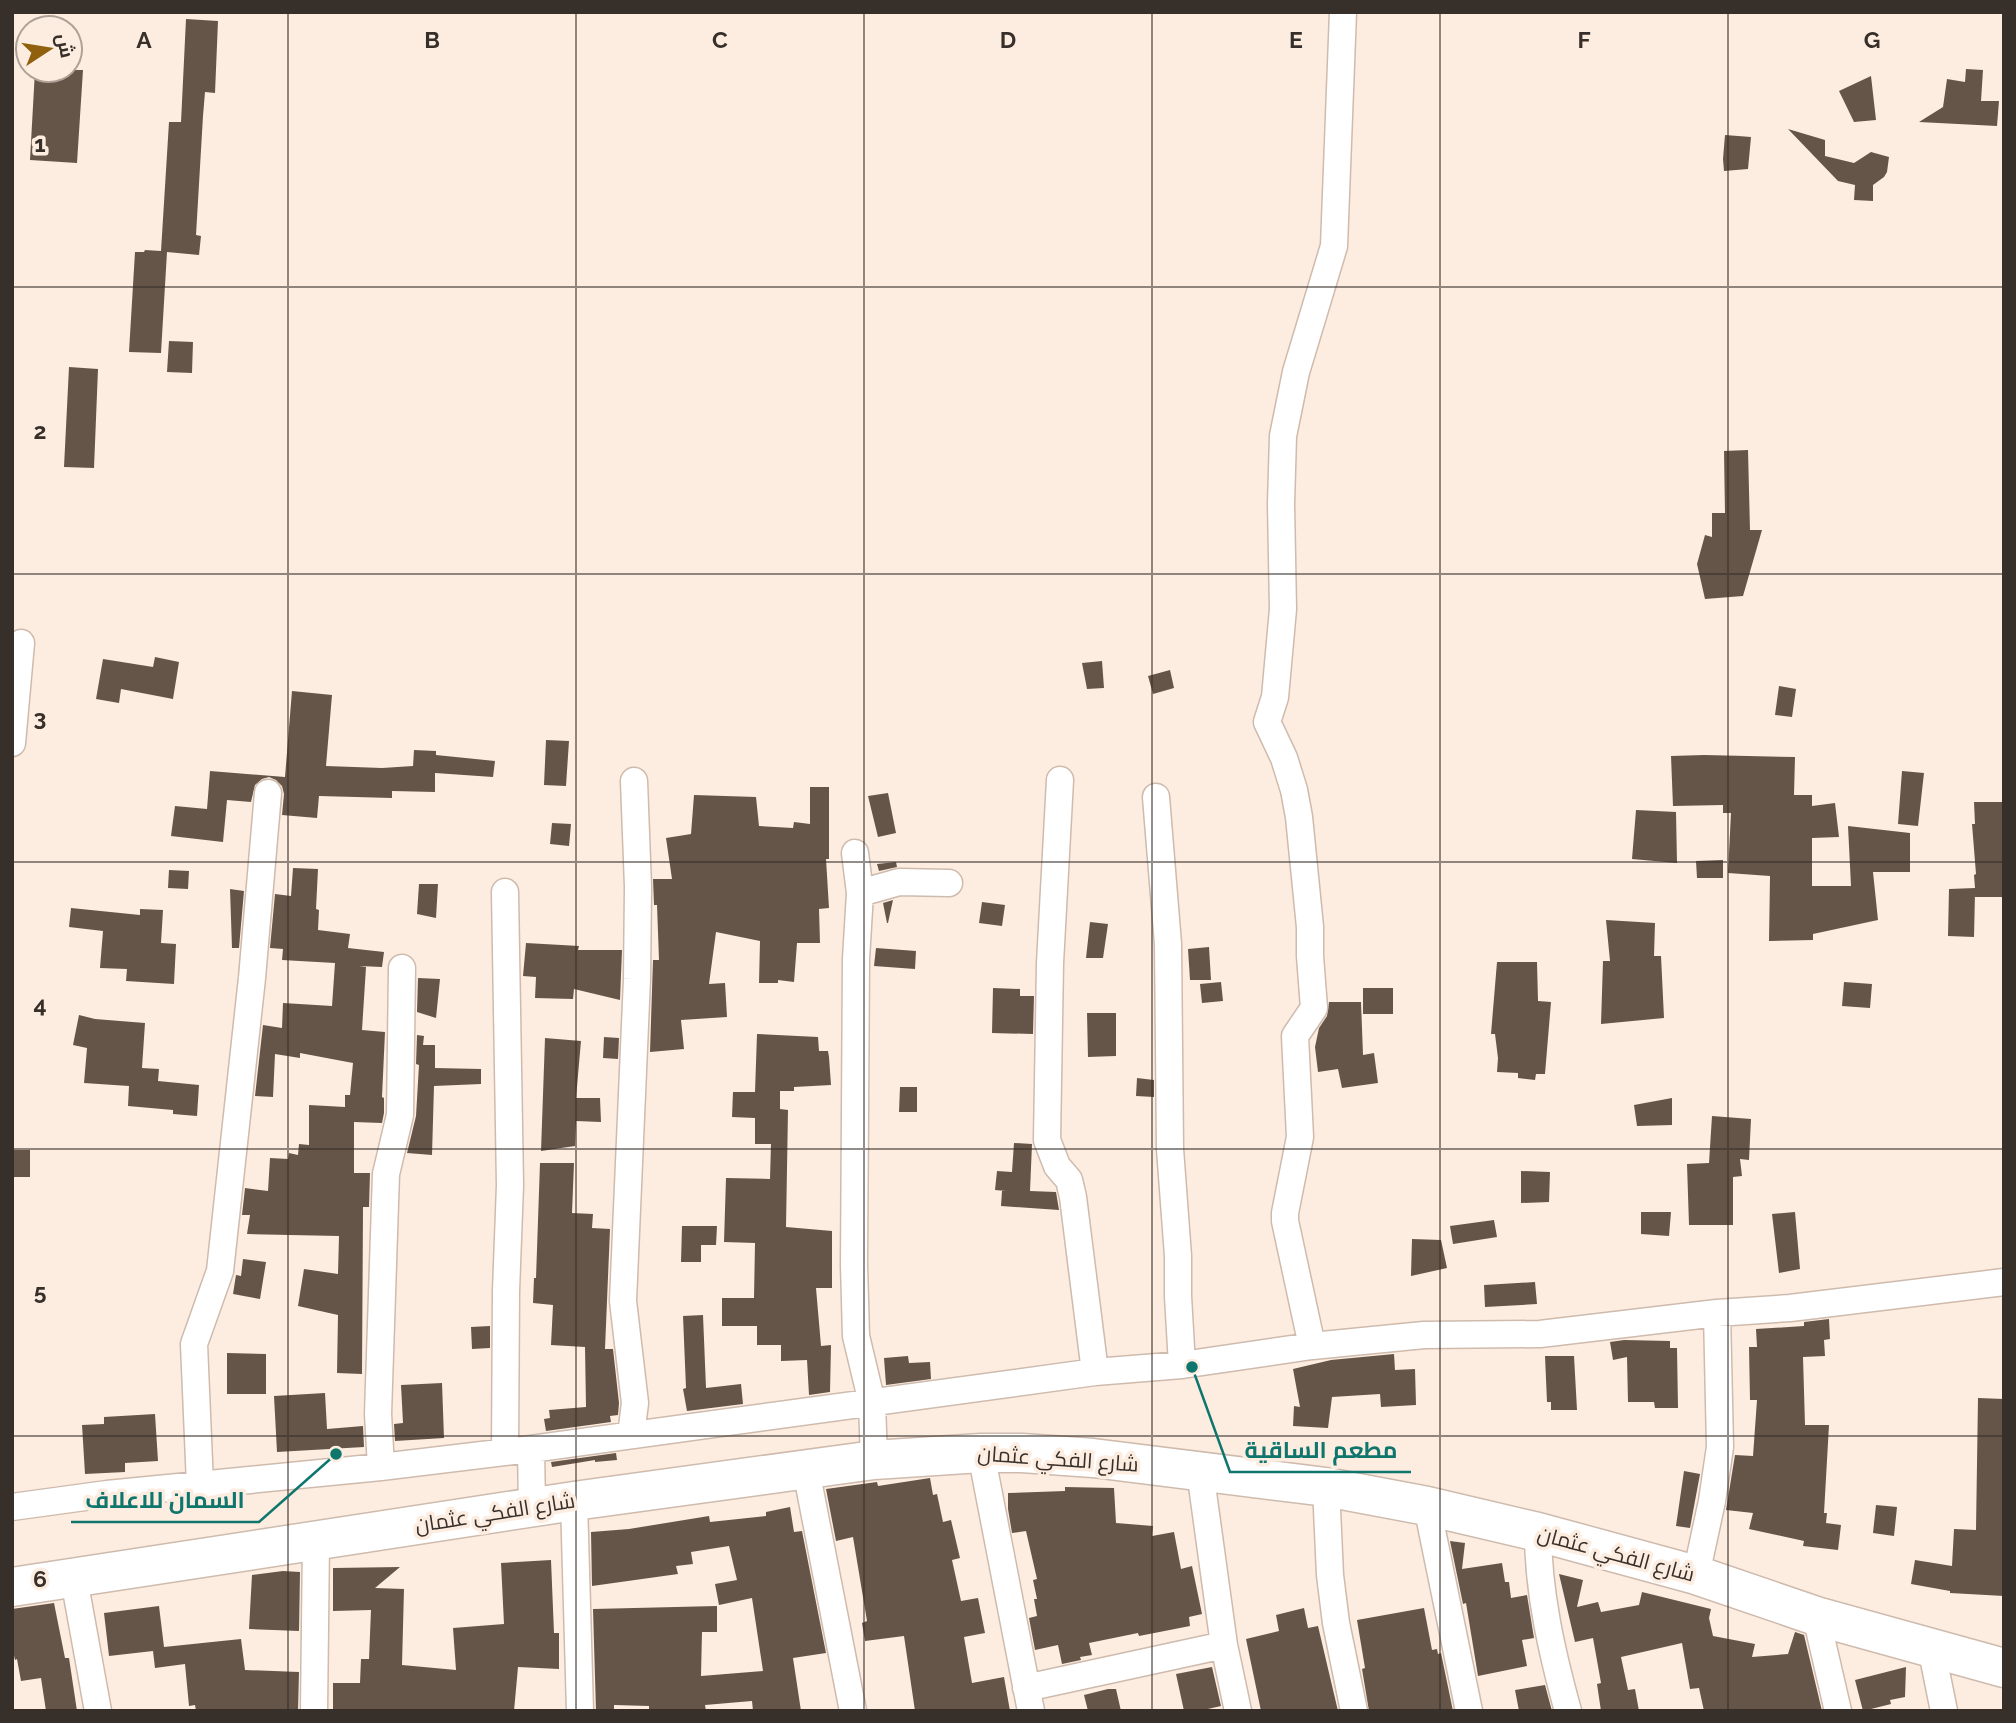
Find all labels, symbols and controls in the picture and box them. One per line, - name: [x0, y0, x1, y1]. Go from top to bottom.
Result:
- north arrow: [14, 14, 84, 84]
- text: A: [136, 26, 152, 53]
- text: B: [424, 26, 440, 53]
- text: C: [712, 26, 728, 53]
- text: D: [1000, 26, 1016, 53]
- text: E: [1289, 26, 1303, 53]
- text: F: [1577, 26, 1591, 53]
- text: G: [1864, 26, 1880, 53]
- text: ش: [51, 31, 79, 60]
- text: 1: [34, 130, 46, 157]
- text: 2: [34, 417, 46, 444]
- text: 3: [34, 704, 46, 731]
- text: 4: [33, 991, 47, 1018]
- text: 5: [34, 1278, 47, 1305]
- callout: مطعم الساقية: [1230, 1428, 1411, 1472]
- text: مطعم الساقية: [1245, 1436, 1397, 1466]
- street label: شارع الفكي عثمان: [976, 1440, 1139, 1481]
- callout: السمان للاعلاف: [71, 1478, 259, 1522]
- text: السمان للاعلاف: [85, 1486, 245, 1514]
- street label: شارع الفكي عثمان: [413, 1488, 577, 1541]
- street label: شارع الفكي عثمان: [1534, 1521, 1697, 1590]
- text: 6: [33, 1565, 47, 1592]

